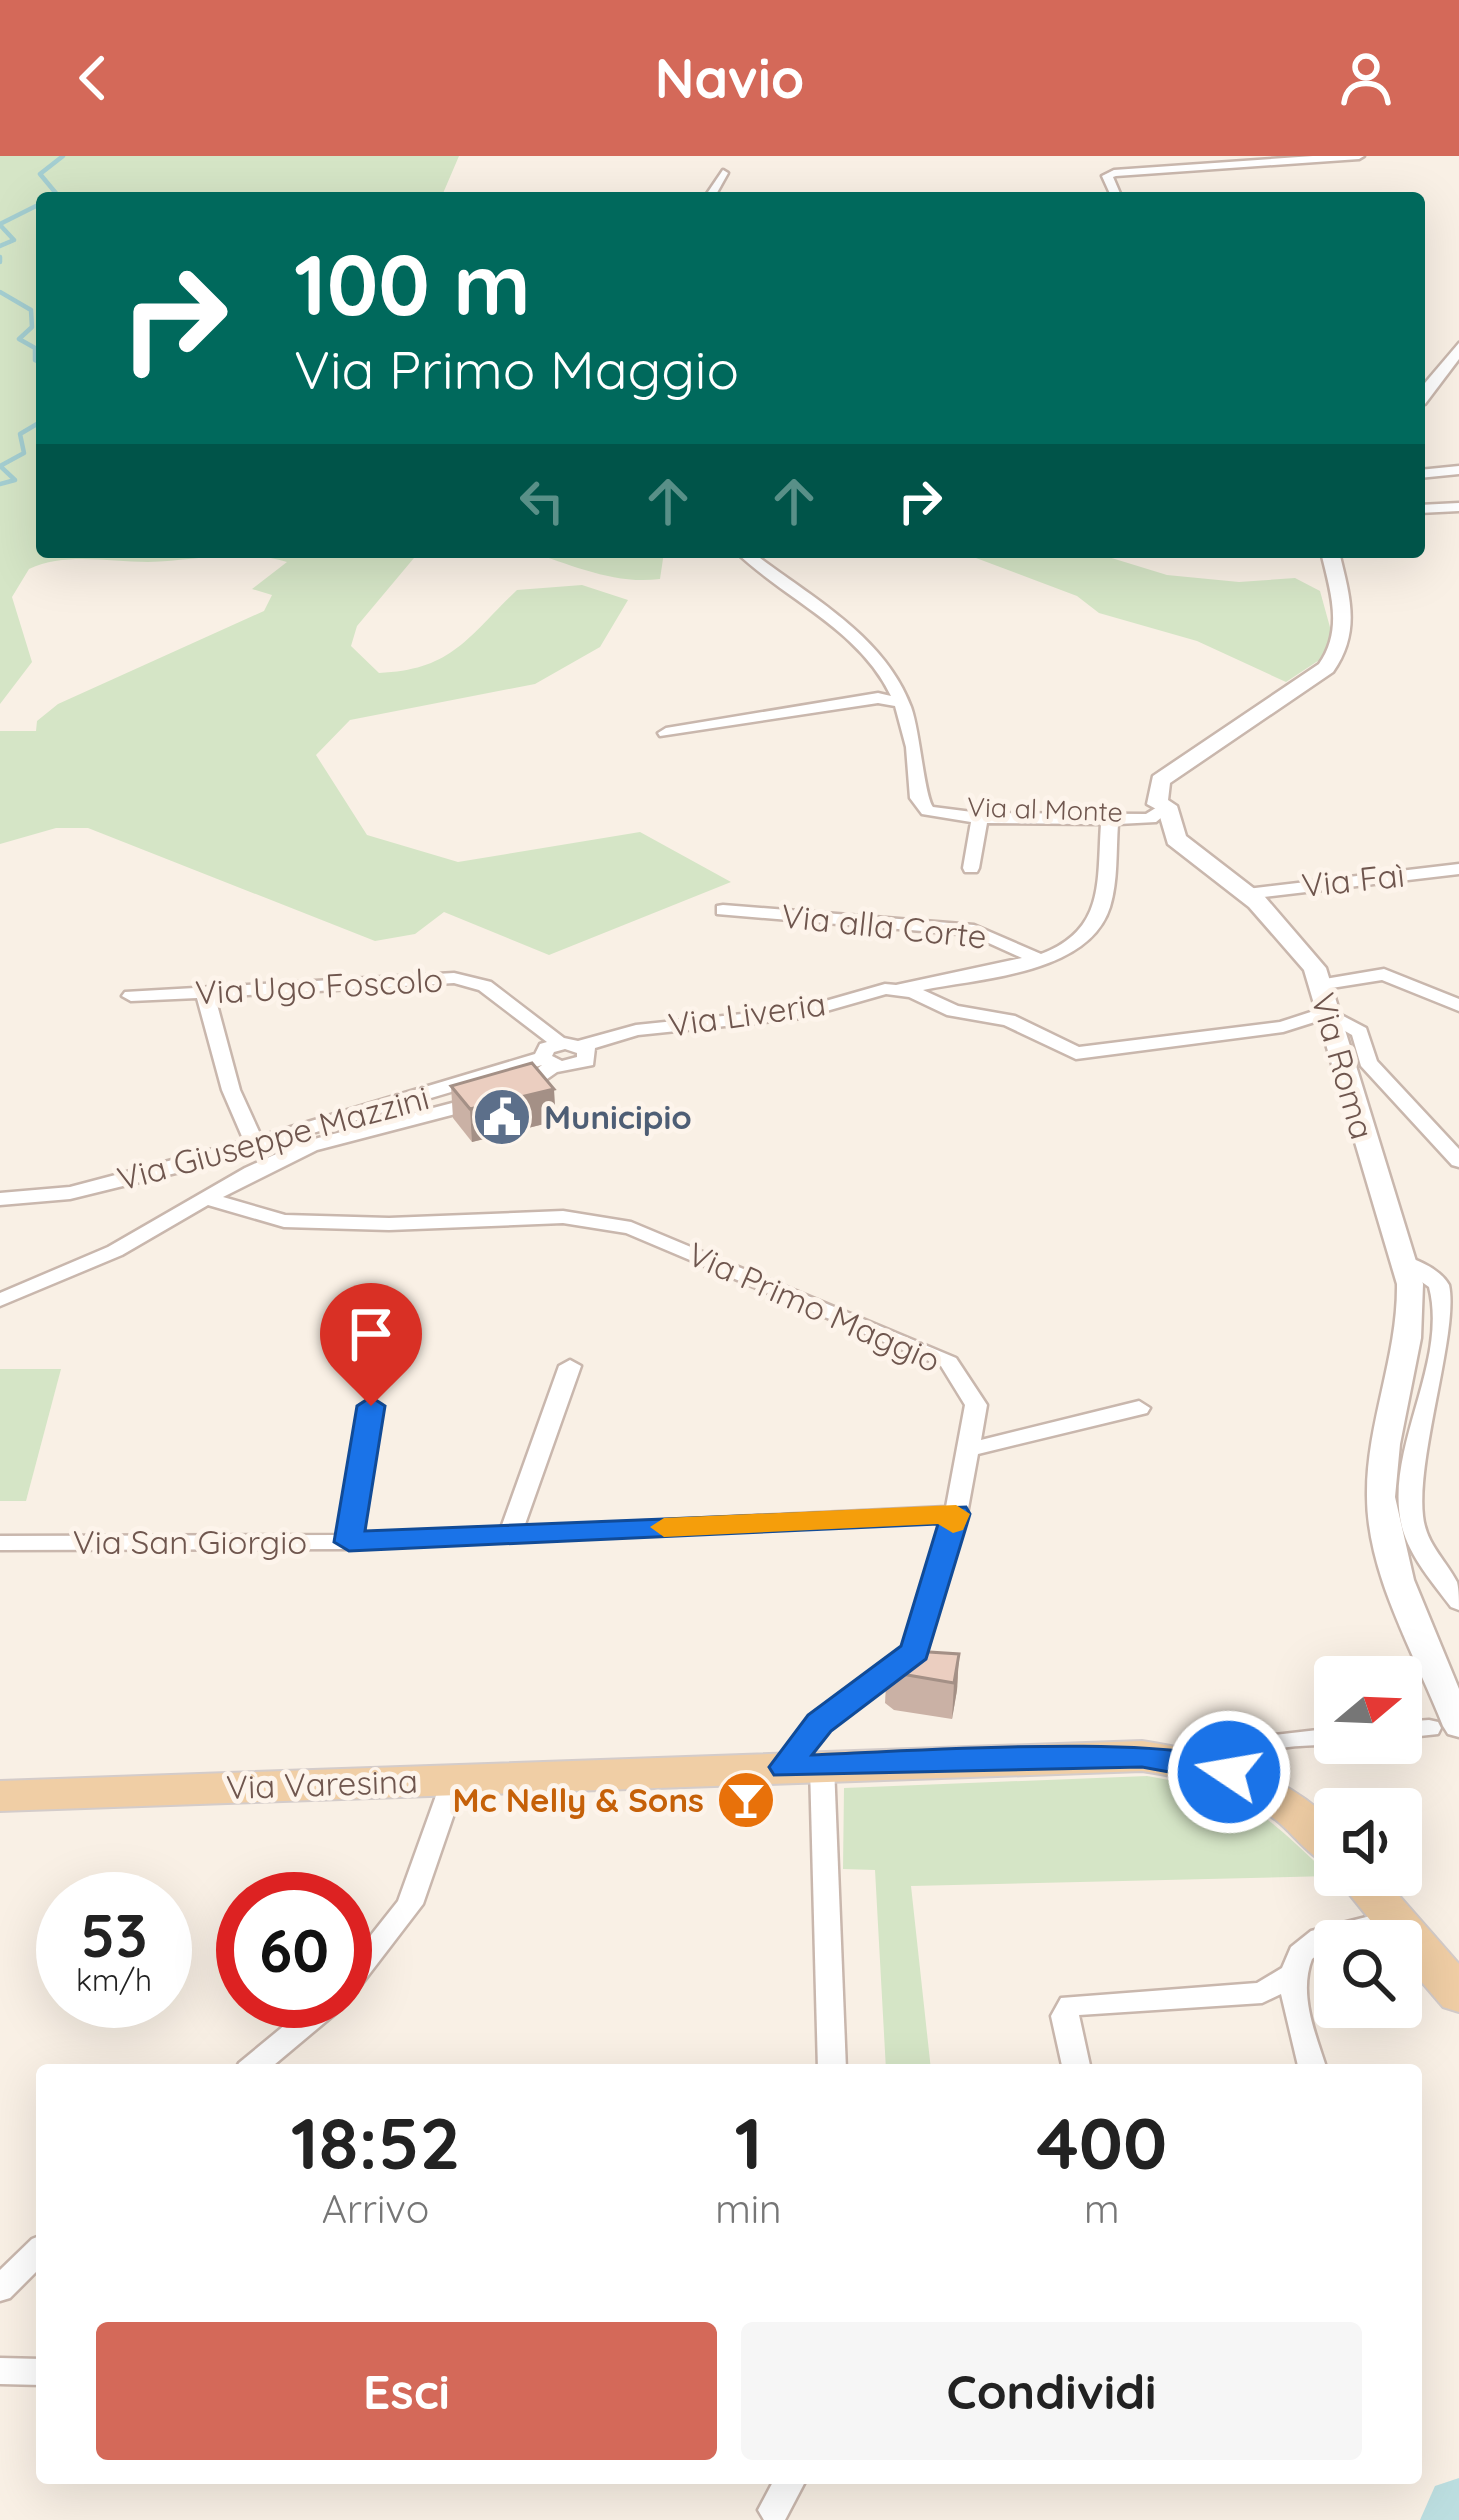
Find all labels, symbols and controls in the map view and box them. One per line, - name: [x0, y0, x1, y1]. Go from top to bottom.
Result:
- text: Navio: [655, 44, 804, 112]
- icon: back: [60, 45, 126, 111]
- icon: person: [1333, 45, 1399, 111]
- text: 100 m: [294, 231, 531, 336]
- icon: right: [96, 240, 252, 396]
- text: Via Primo Maggio: [294, 335, 739, 403]
- icon: left: [509, 468, 575, 534]
- icon: ahead: [635, 468, 701, 534]
- icon: ahead: [761, 468, 827, 534]
- icon: right: [887, 468, 953, 534]
- street label: Via al Monte: [967, 789, 1124, 829]
- street label: Via Faì: [1300, 854, 1406, 905]
- street label: Via alla Corte: [779, 894, 989, 957]
- street label: Via Ugo Foscolo: [194, 959, 444, 1012]
- street label: Via Liveria: [666, 982, 828, 1045]
- street label: Via Roma: [1303, 988, 1384, 1144]
- street label: Via Giuseppe Mazzini: [113, 1076, 433, 1199]
- public building icon: Municipio: [471, 1086, 533, 1148]
- place label: Municipio: [544, 1096, 692, 1137]
- street label: Via Primo Maggio: [682, 1233, 947, 1381]
- pin: [320, 1283, 422, 1406]
- icon: arrive: [338, 1301, 404, 1367]
- street label: Via San Giorgio: [73, 1521, 307, 1562]
- north arrow: [1314, 1656, 1422, 1764]
- map controls: [1314, 1656, 1422, 2028]
- position arrow: [1166, 1709, 1292, 1835]
- street label: Via Varesina: [225, 1760, 419, 1807]
- bar icon: Mc Nelly & Sons: [715, 1769, 777, 1831]
- place label: Mc Nelly & Sons: [452, 1779, 704, 1820]
- button: sound: [1314, 1788, 1422, 1896]
- speed limit sign: 60: [216, 1872, 372, 2028]
- text: 53: [81, 1897, 147, 1972]
- button: search: [1314, 1920, 1422, 2028]
- text: km/h: [76, 1961, 152, 1999]
- text: 18:52: [291, 2097, 460, 2187]
- text: 1: [734, 2097, 762, 2187]
- text: 400: [1036, 2097, 1167, 2187]
- text: Arrivo: [322, 2184, 429, 2233]
- text: min: [715, 2184, 782, 2233]
- text: m: [1084, 2184, 1120, 2233]
- button: Esci: [96, 2322, 717, 2460]
- button: Condividi: [741, 2322, 1362, 2460]

